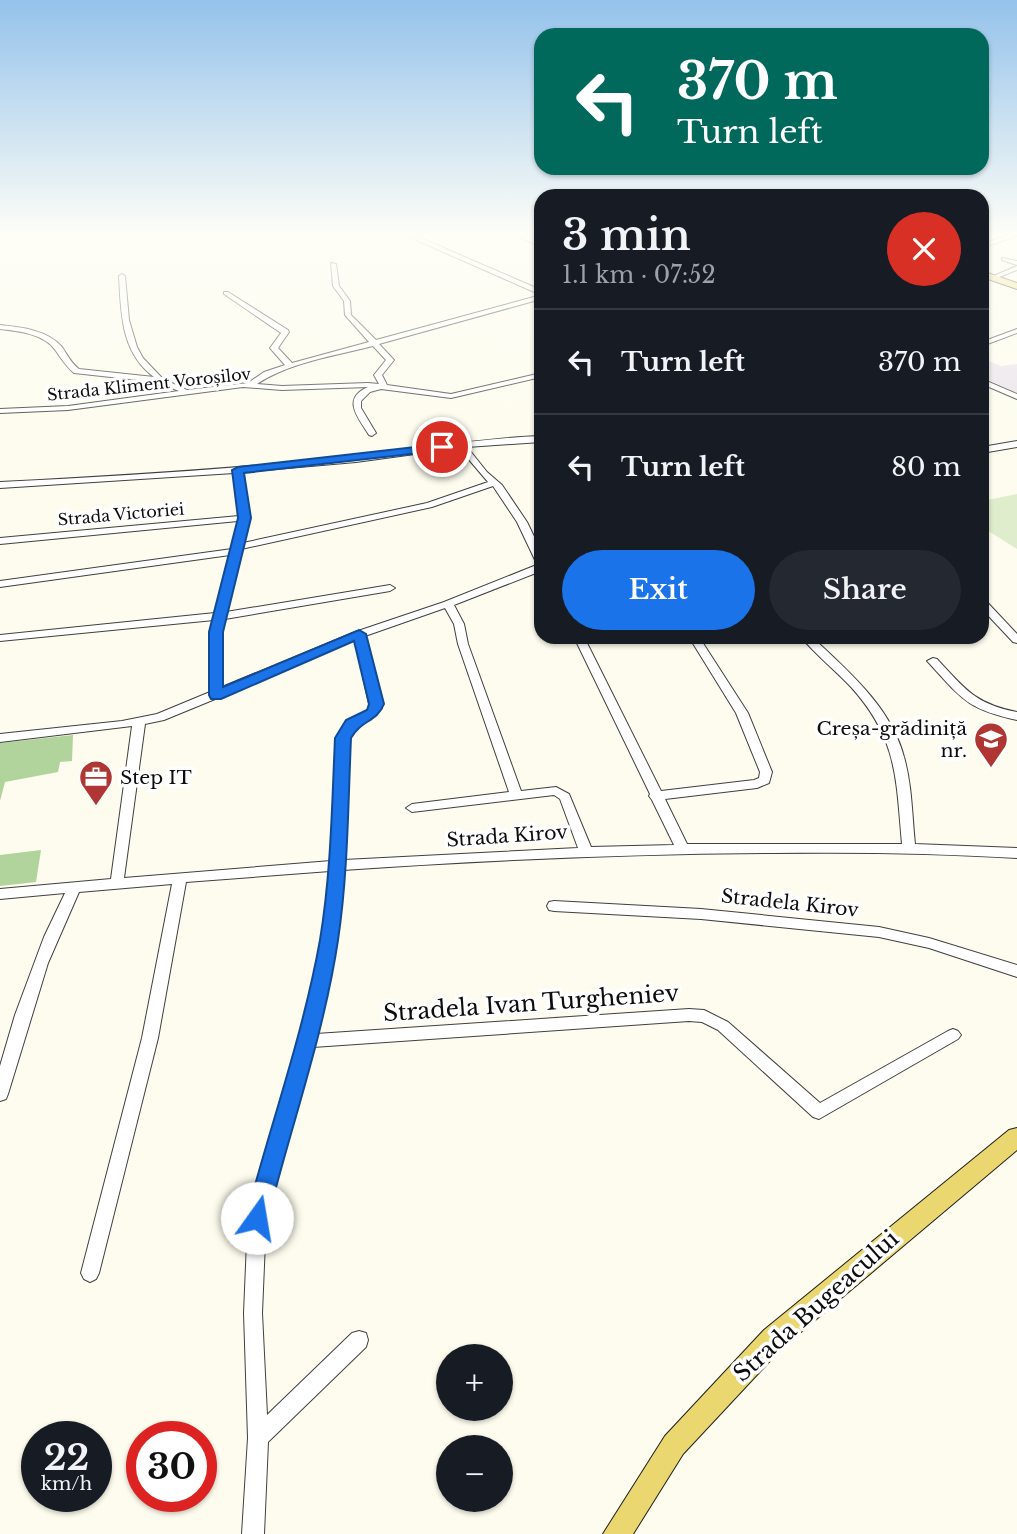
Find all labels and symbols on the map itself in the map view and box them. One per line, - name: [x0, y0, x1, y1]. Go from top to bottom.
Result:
- street label: Strada Kliment Voroșilov: [46, 363, 252, 406]
- pin: [412, 417, 472, 477]
- street label: Strada Victoriei: [57, 498, 186, 529]
- place label: Creșa-grădiniță nr.: [817, 717, 967, 762]
- school or university icon: Creșa-grădiniță nr.: [972, 720, 1010, 769]
- office icon: Step IT: [77, 758, 115, 807]
- place label: Step IT: [120, 766, 192, 789]
- street label: Strada Kirov: [446, 820, 569, 852]
- street label: Stradela Kirov: [720, 884, 860, 922]
- street label: Stradela Ivan Turgheniev: [382, 979, 680, 1027]
- position arrow: [220, 1181, 294, 1255]
- street label: Strada Bugeacului: [728, 1224, 905, 1388]
- speed limit sign: 30: [126, 1421, 217, 1512]

